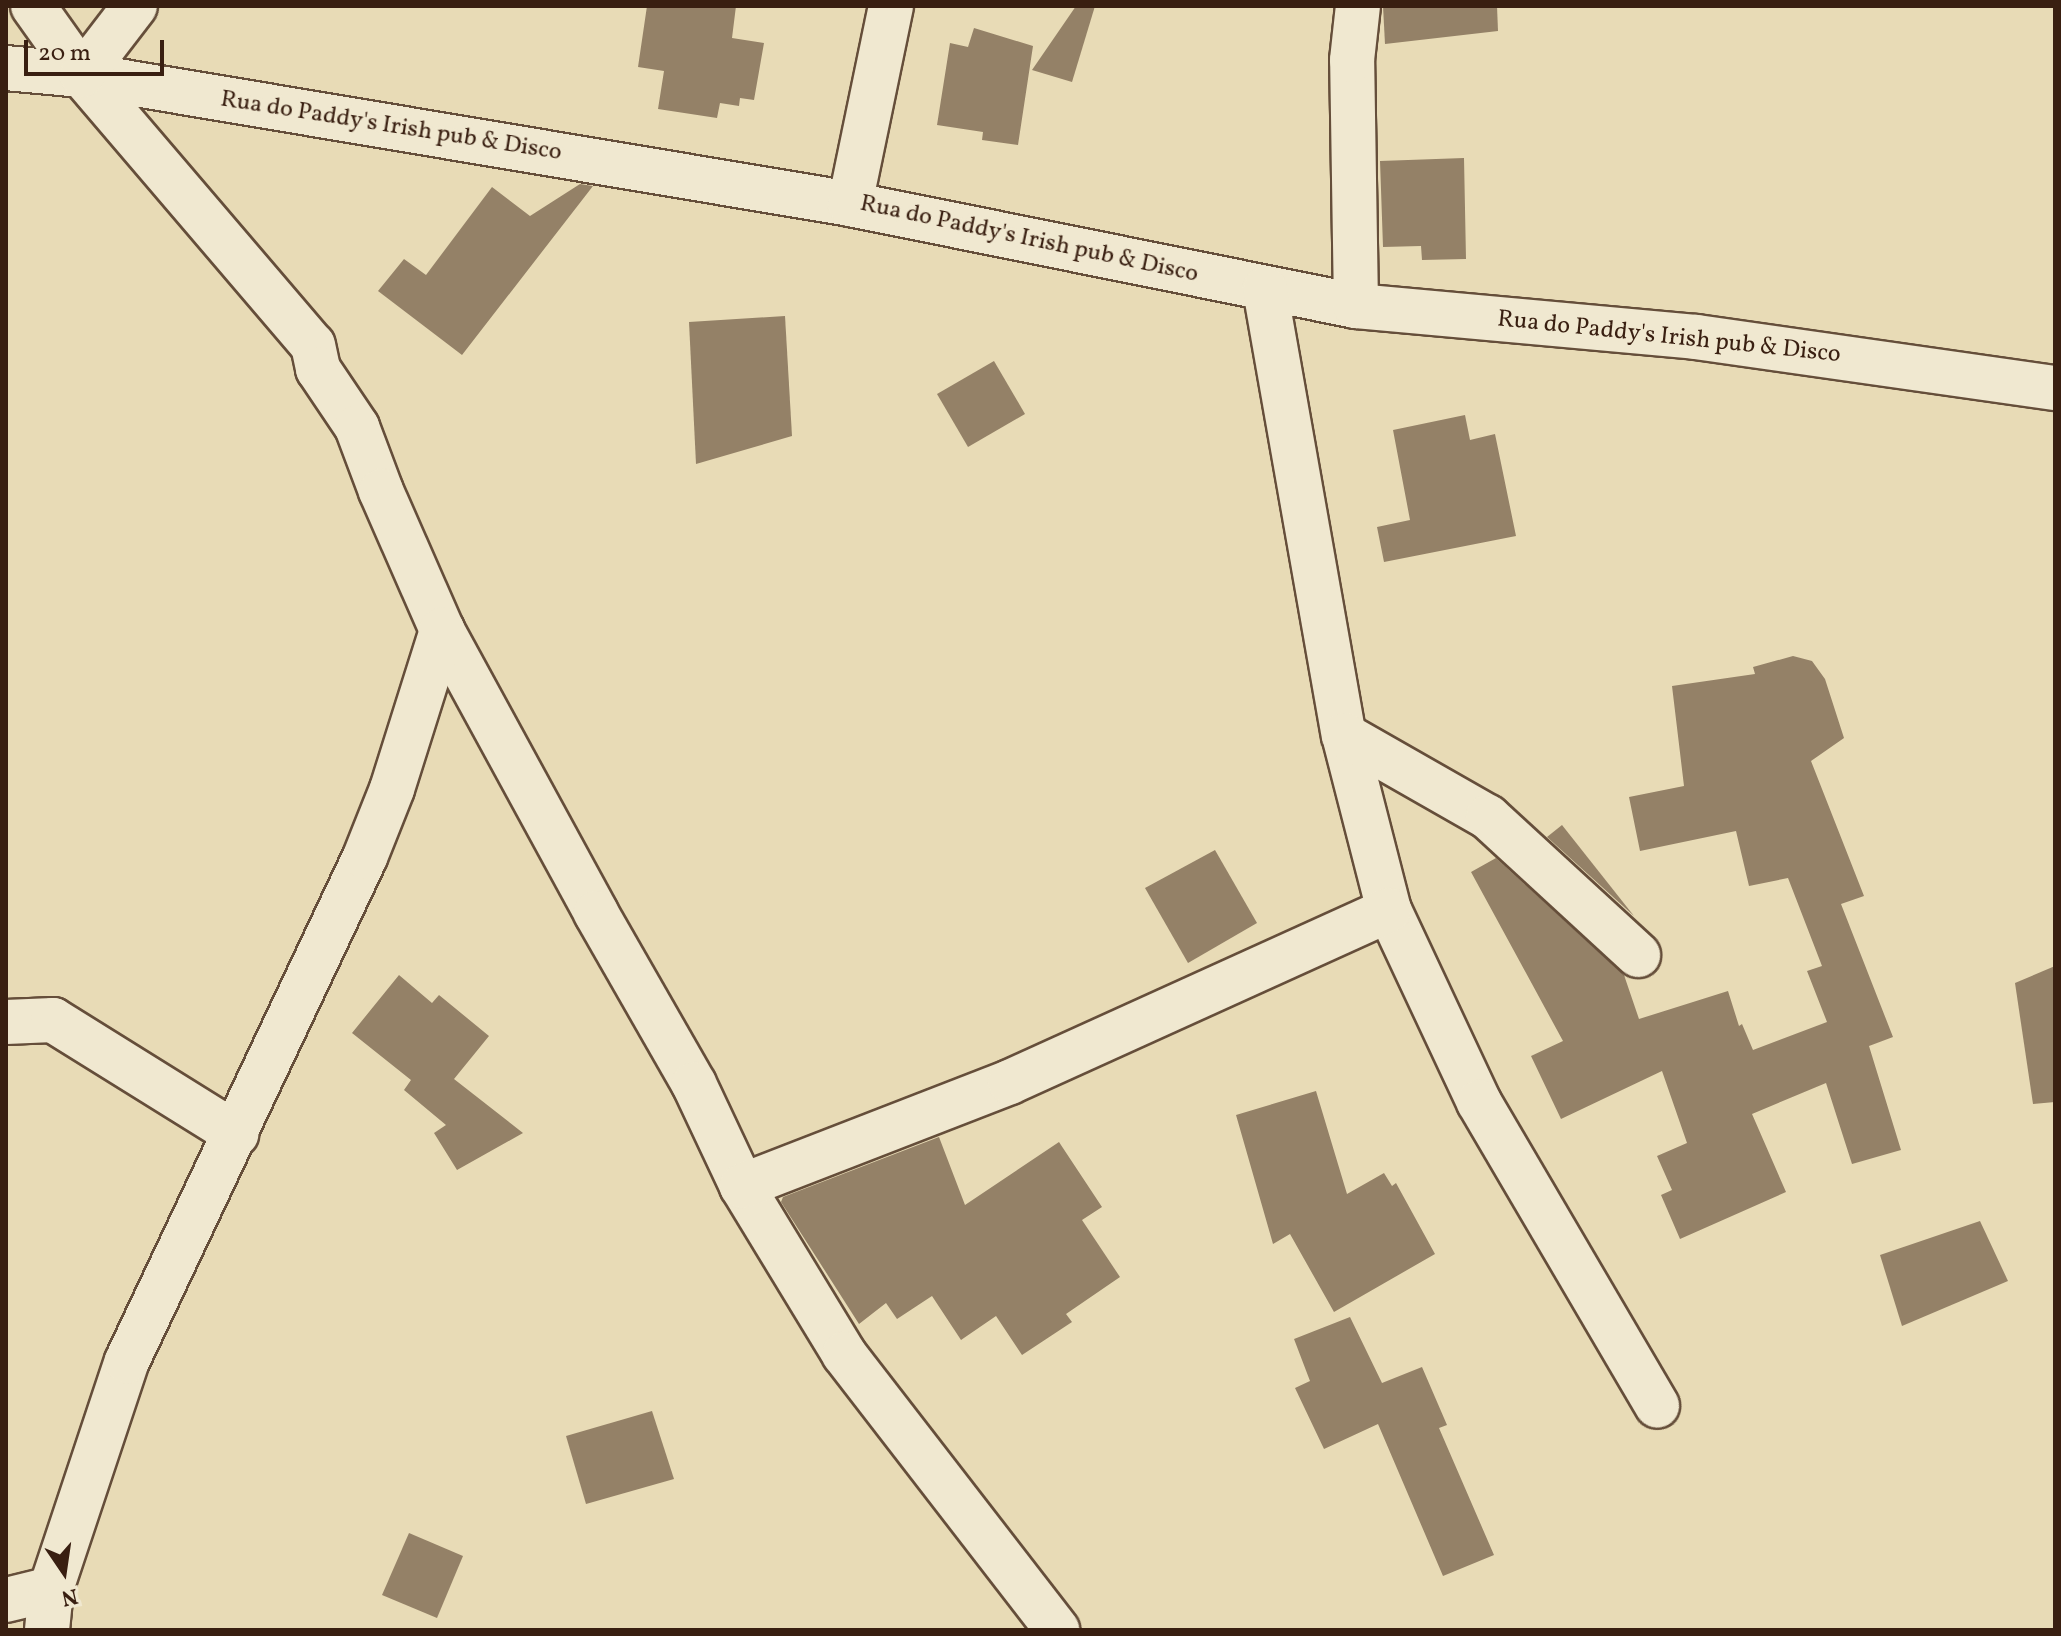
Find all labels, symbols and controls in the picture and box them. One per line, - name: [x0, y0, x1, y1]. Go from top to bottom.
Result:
- scale bar: [28, 24, 168, 74]
- text: 20 m: [38, 37, 91, 71]
- street label: Rua do Paddy's Irish pub & Disco: [218, 86, 564, 168]
- street label: Rua do Paddy's Irish pub & Disco: [857, 190, 1201, 290]
- street label: Rua do Paddy's Irish pub & Disco: [1496, 306, 1842, 370]
- north arrow: [24, 1532, 104, 1612]
- text: N: [58, 1579, 81, 1613]

